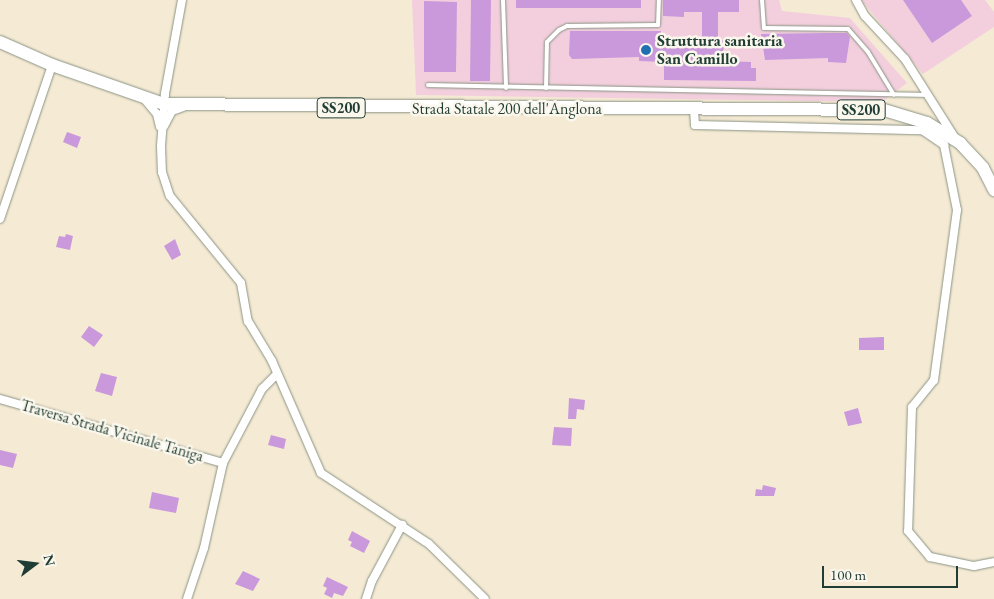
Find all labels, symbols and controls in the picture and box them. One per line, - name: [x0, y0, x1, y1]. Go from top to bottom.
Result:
- place label: Struttura sanitaria San Camillo: [657, 31, 782, 69]
- marker: Struttura sanitaria San Camillo: [639, 43, 653, 57]
- road number: SS200: [316, 96, 366, 120]
- road number: SS200: [836, 98, 886, 122]
- street label: Strada Statale 200 dell'Anglona: [412, 99, 602, 119]
- street label: Traversa Strada Vicinale Taniga: [18, 396, 206, 466]
- north arrow: [10, 539, 60, 589]
- text: N: [39, 552, 60, 568]
- scale bar: [824, 556, 960, 588]
- text: 100 m: [830, 565, 866, 584]

